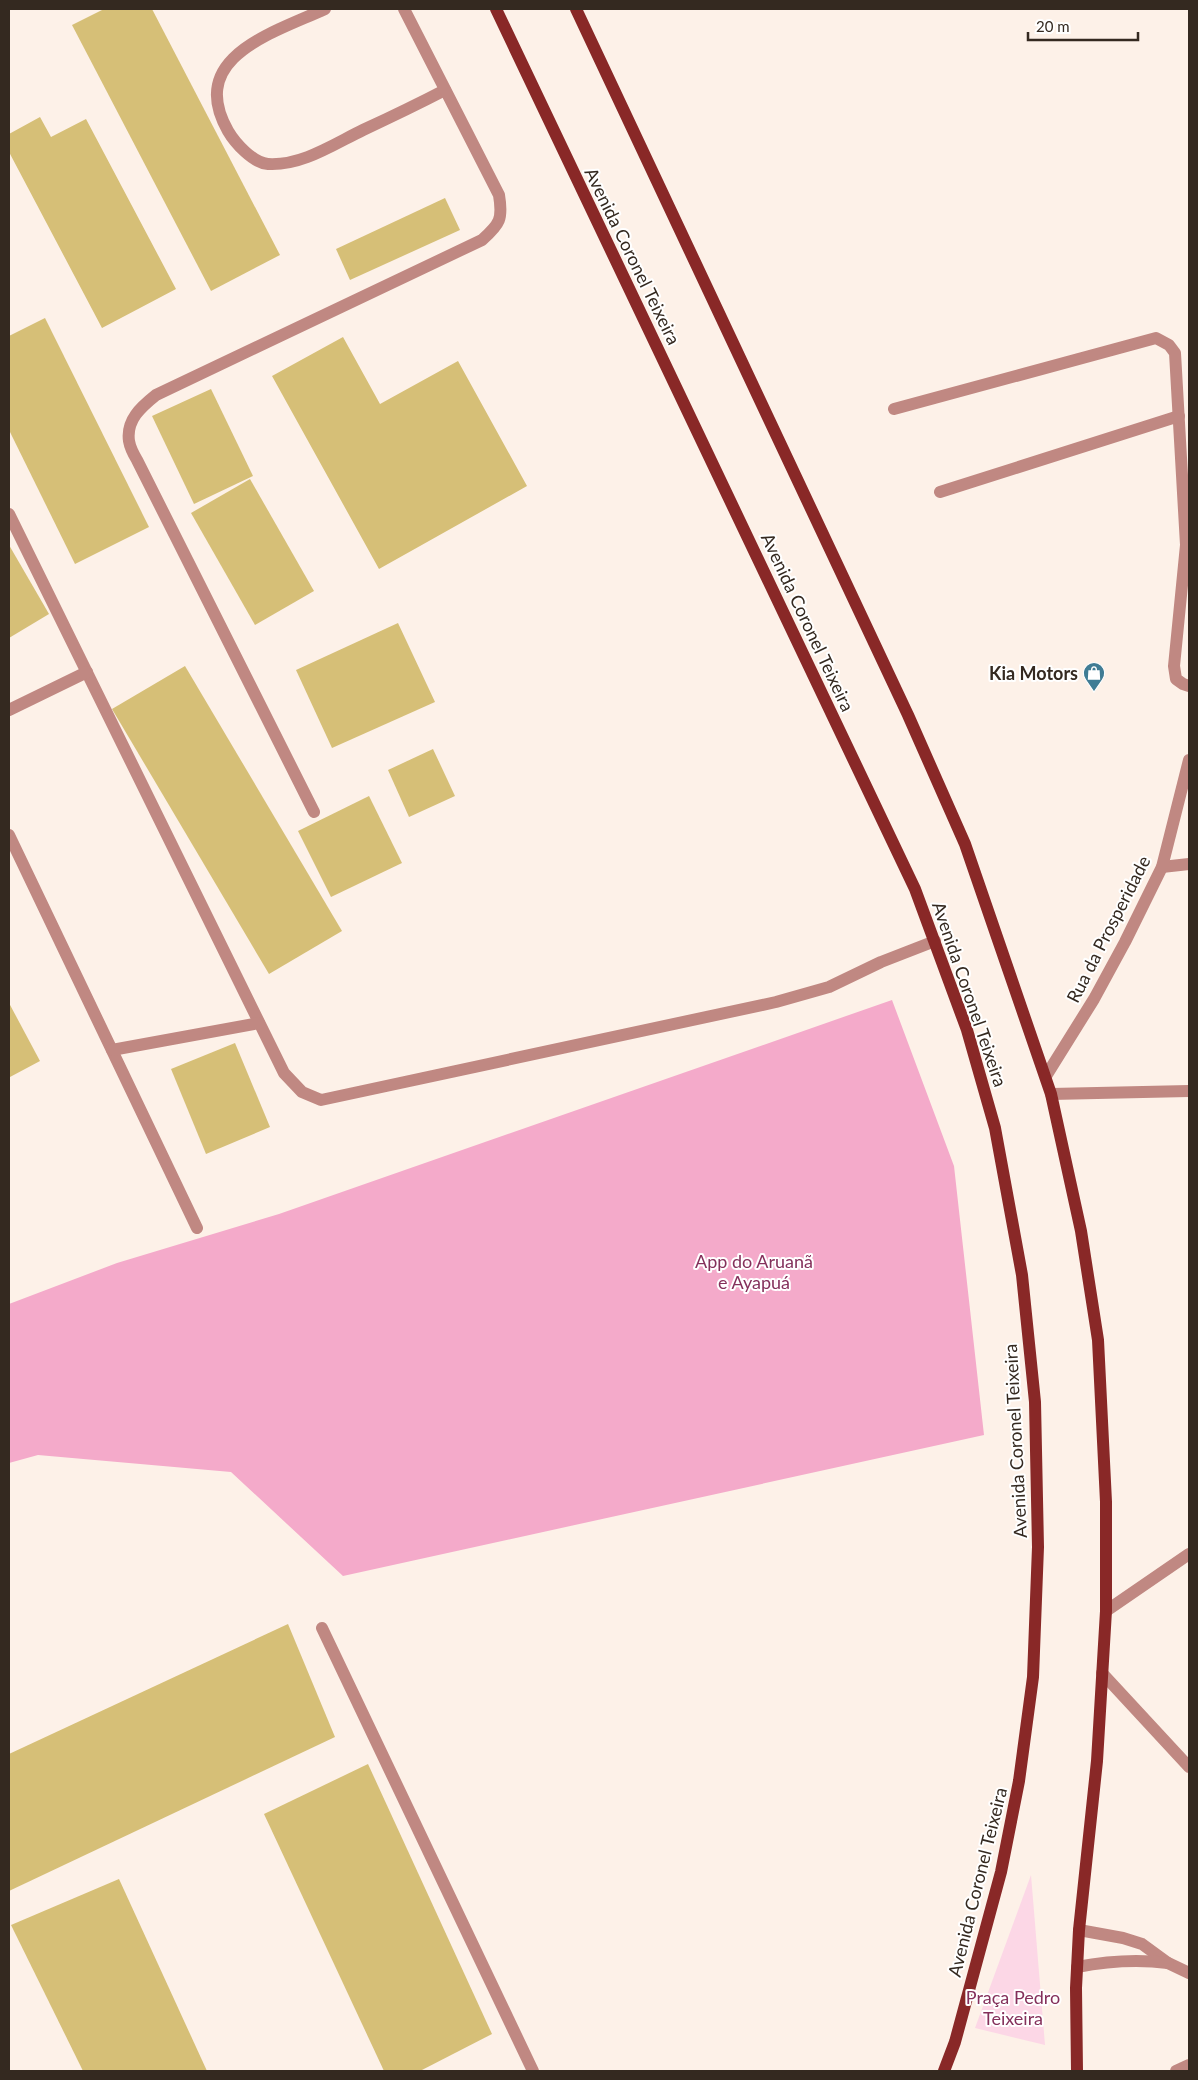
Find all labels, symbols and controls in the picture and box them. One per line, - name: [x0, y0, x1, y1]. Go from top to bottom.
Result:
- scale bar: [1028, 10, 1138, 42]
- text: 20 m: [1036, 17, 1070, 35]
- street label: Avenida Coronel Teixeira: [581, 164, 685, 348]
- street label: Avenida Coronel Teixeira: [757, 529, 859, 715]
- shop icon: Kia Motors: [1082, 661, 1106, 692]
- place label: Kia Motors: [989, 662, 1078, 684]
- street label: Rua da Prosperidade: [1061, 852, 1155, 1006]
- street label: Avenida Coronel Teixeira: [928, 899, 1012, 1089]
- park label: App do Aruanã e Ayapuá: [695, 1250, 813, 1293]
- street label: Avenida Coronel Teixeira: [999, 1343, 1031, 1539]
- street label: Avenida Coronel Teixeira: [943, 1785, 1011, 1979]
- park label: Praça Pedro Teixeira: [966, 1986, 1060, 2029]

